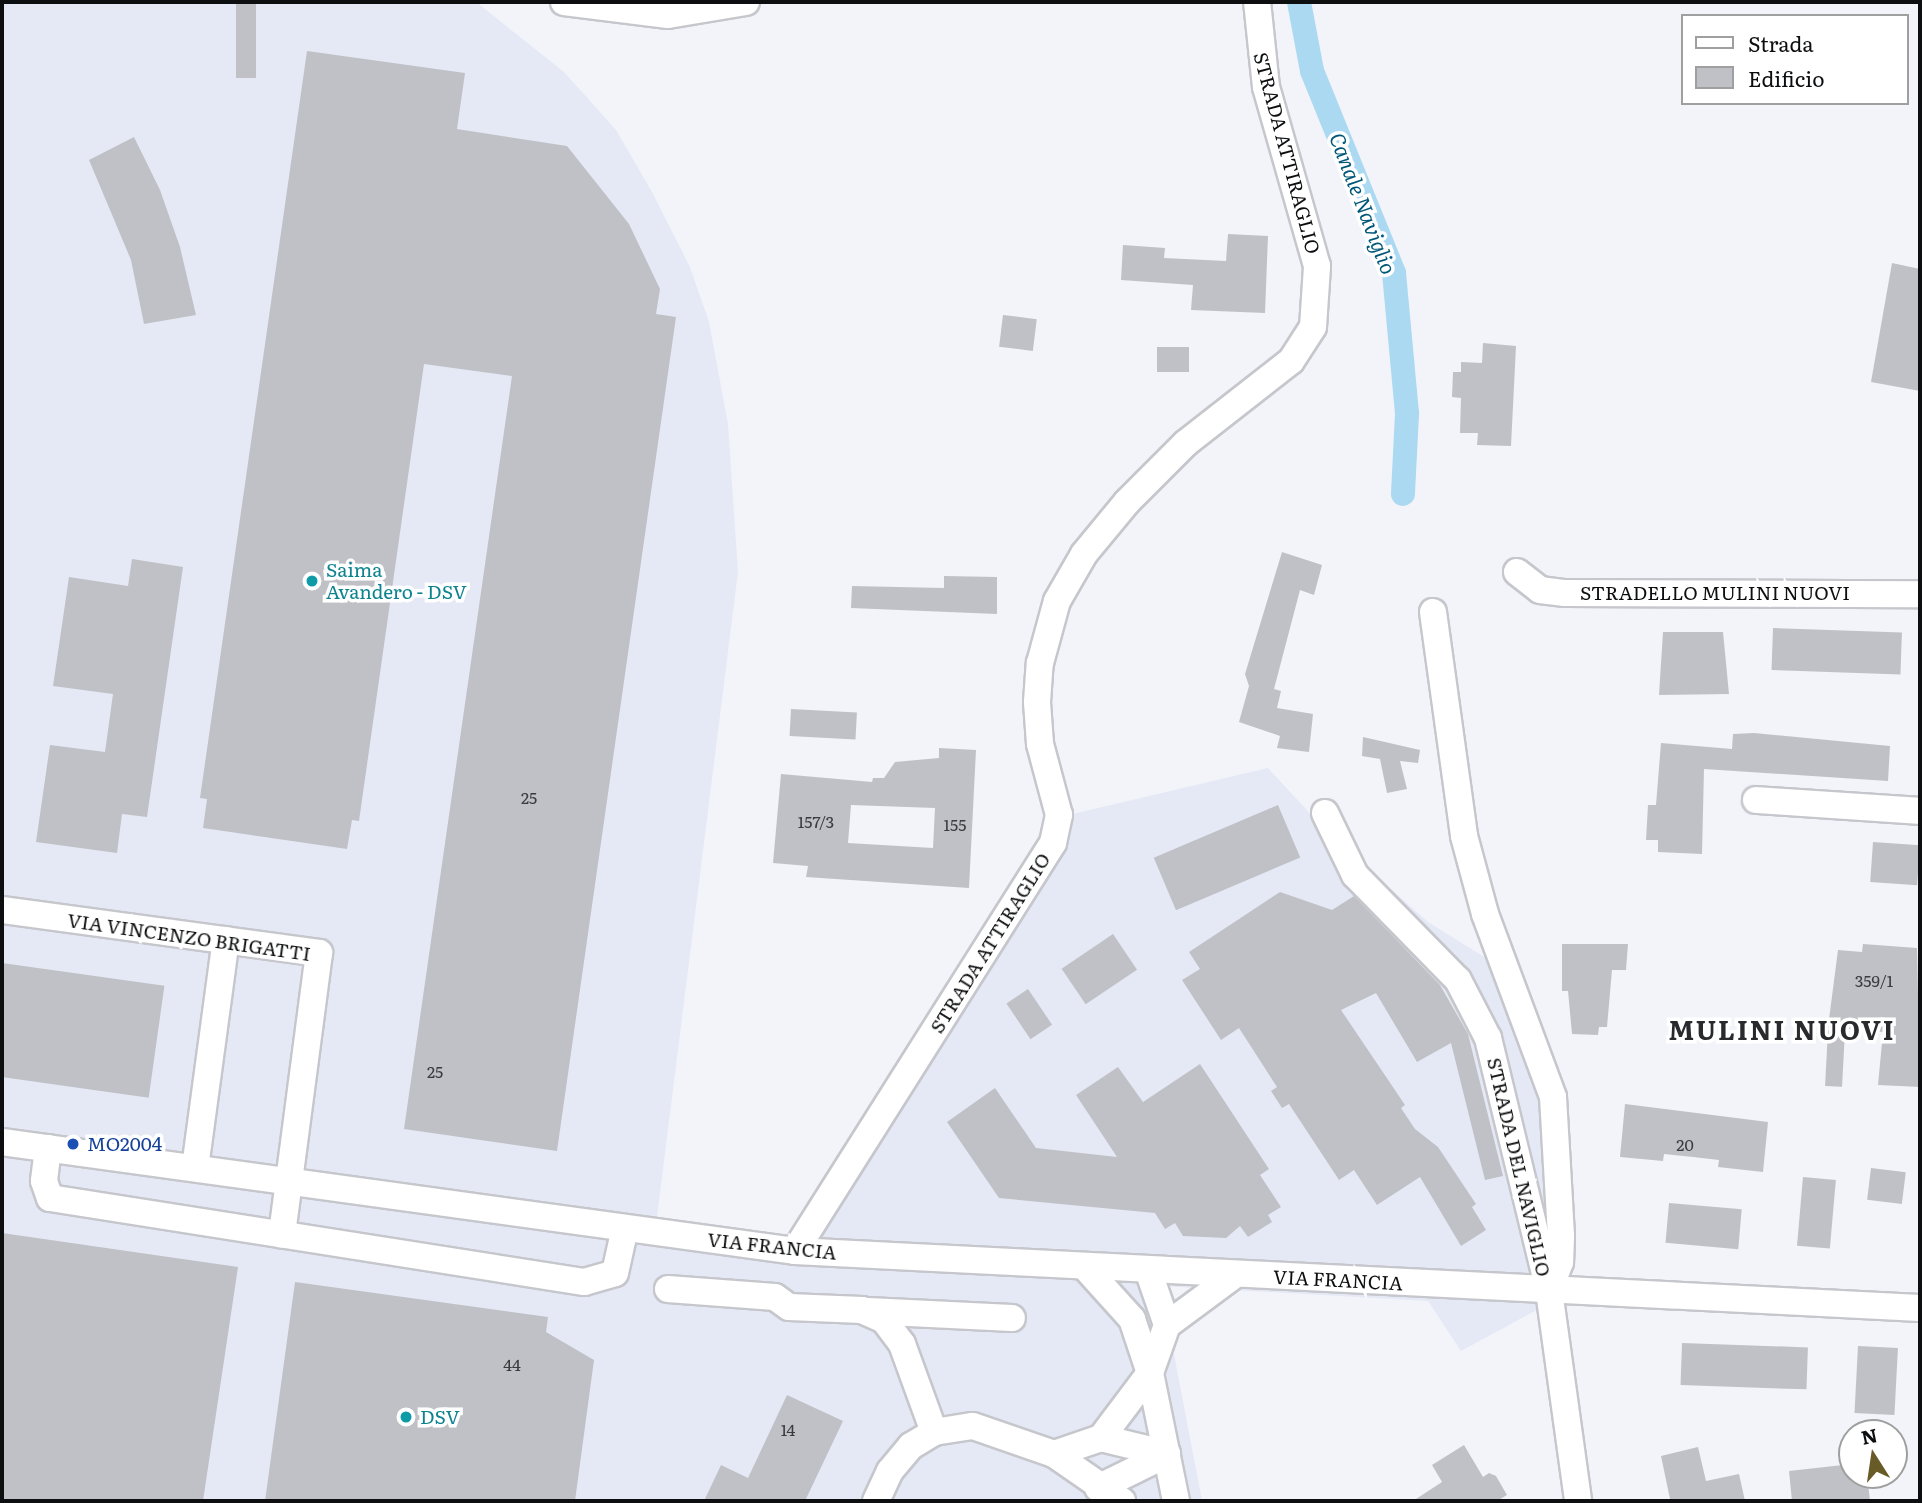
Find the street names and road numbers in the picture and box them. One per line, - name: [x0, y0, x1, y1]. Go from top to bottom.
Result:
- street label: STRADA ATTIRAGLIO: [1249, 50, 1325, 256]
- street label: STRADELLO MULINI NUOVI: [1580, 582, 1850, 604]
- street label: STRADA ATTIRAGLIO: [925, 849, 1055, 1037]
- street label: VIA VINCENZO BRIGATTI: [66, 909, 312, 965]
- street label: STRADA DEL NAVIGLIO: [1483, 1055, 1555, 1279]
- street label: VIA FRANCIA: [706, 1228, 838, 1264]
- street label: VIA FRANCIA: [1273, 1265, 1403, 1295]

